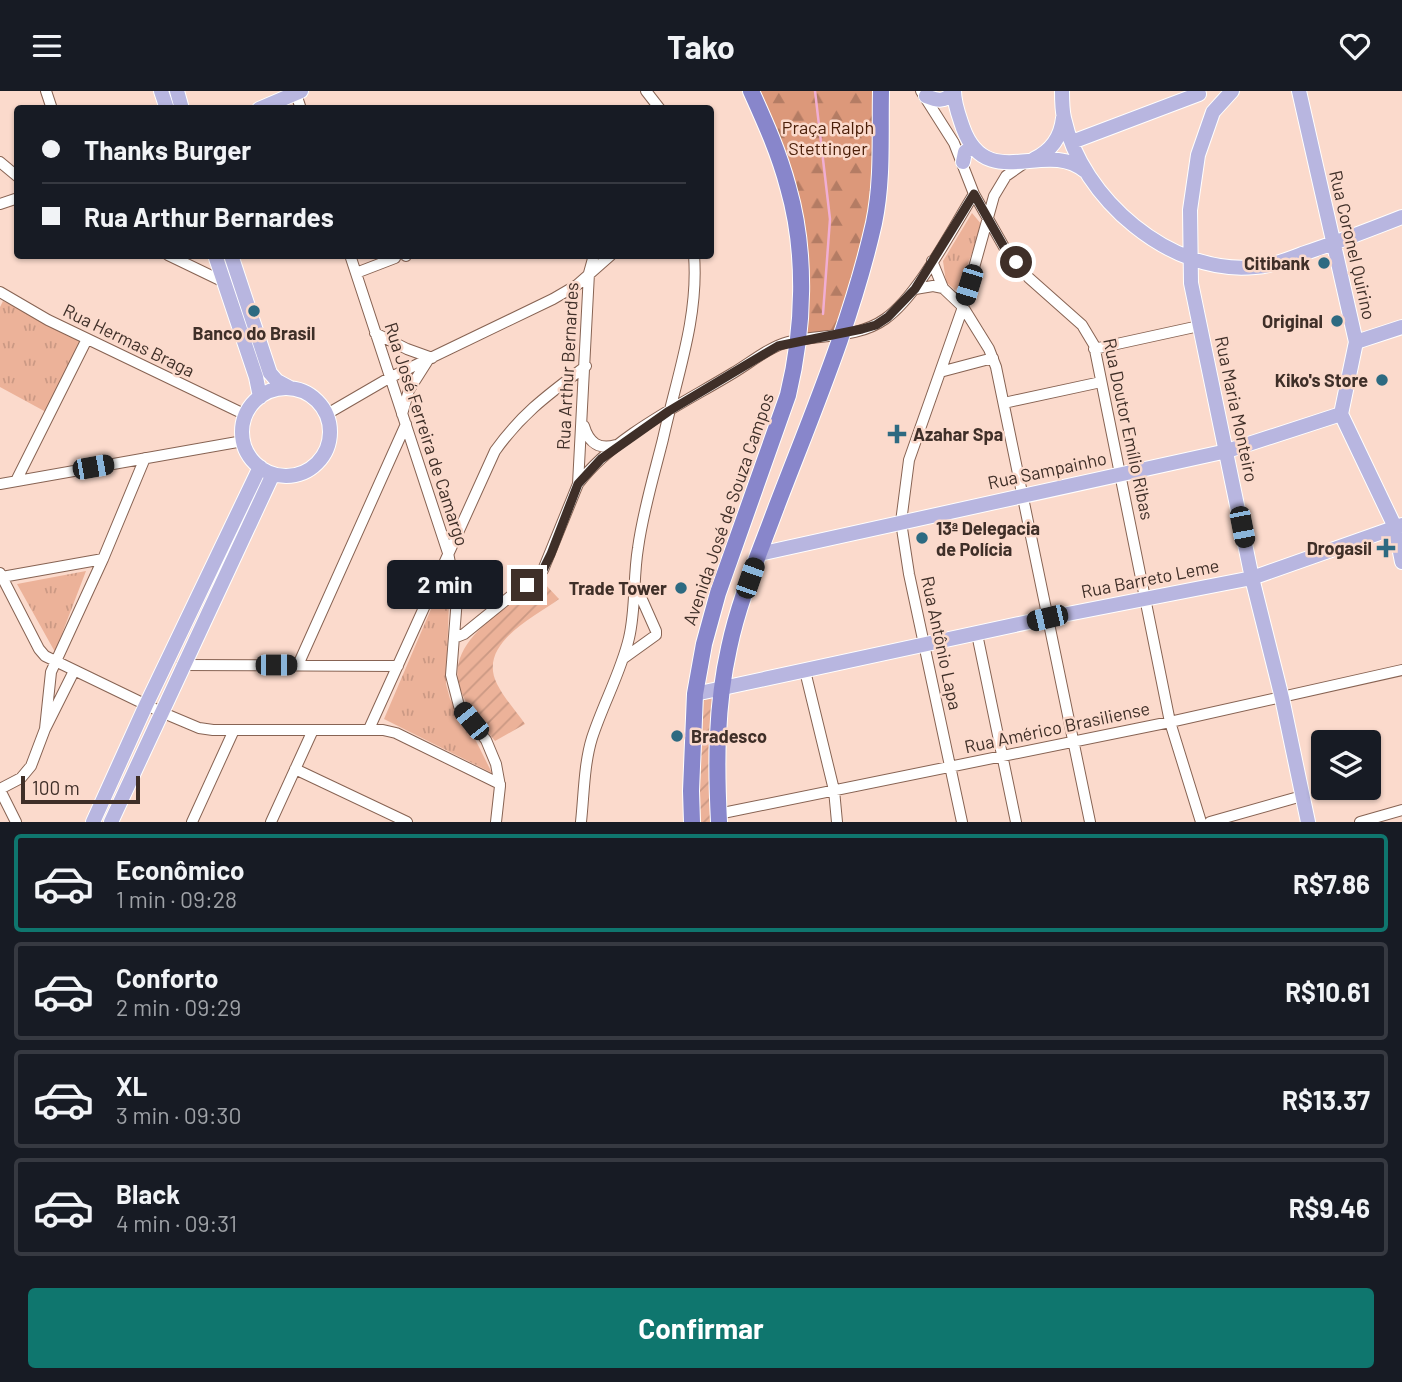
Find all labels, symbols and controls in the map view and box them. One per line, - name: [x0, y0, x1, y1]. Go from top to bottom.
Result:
- icon: menu: [28, 27, 66, 65]
- text: Tako: [667, 27, 735, 65]
- icon: heart: [1336, 27, 1374, 65]
- park label: Praça Ralph Stettinger: [782, 116, 874, 159]
- text: Thanks Burger: [84, 134, 251, 165]
- street label: Rua Coronel Quirino: [1325, 168, 1381, 322]
- text: Rua Arthur Bernardes: [84, 201, 334, 232]
- route start: [1000, 246, 1032, 278]
- place label: Citibank: [1244, 252, 1310, 274]
- marker: Citibank: [1316, 255, 1332, 271]
- car: [953, 262, 986, 308]
- street label: Rua Arthur Bernardes: [552, 282, 582, 450]
- street label: Rua Hermas Braga: [60, 299, 198, 381]
- marker: Banco do Brasil: [246, 303, 262, 319]
- place label: Original: [1262, 310, 1323, 332]
- marker: Original: [1329, 313, 1345, 329]
- street label: Rua José Ferreira de Camargo: [380, 319, 474, 549]
- place label: Banco do Brasil: [193, 322, 315, 344]
- street label: Rua Maria Monteiro: [1211, 334, 1263, 484]
- street label: Rua Doutor Emílio Ribas: [1099, 336, 1159, 522]
- place label: Kiko's Store: [1275, 369, 1368, 391]
- marker: Kiko's Store: [1374, 372, 1390, 388]
- street label: Avenida José de Souza Campos: [678, 390, 778, 628]
- place label: Azahar Spa: [913, 423, 1003, 445]
- marker: Azahar Spa: [887, 424, 907, 444]
- street label: Rua Sampainho: [986, 447, 1108, 493]
- car: [71, 453, 116, 481]
- car: [1228, 504, 1257, 550]
- place label: 13ª Delegacia de Polícia: [936, 517, 1040, 560]
- marker: 13ª Delegacia de Polícia: [914, 530, 930, 546]
- place label: Drogasil: [1307, 537, 1372, 559]
- marker: Drogasil: [1378, 540, 1394, 556]
- street label: Rua Barreto Leme: [1079, 554, 1221, 602]
- car: [734, 555, 767, 601]
- callout: 2 min: [387, 561, 503, 609]
- route end: [511, 569, 543, 601]
- text: 2 min: [417, 570, 473, 598]
- street label: Rua Antônio Lapa: [917, 574, 967, 712]
- place label: Trade Tower: [569, 577, 667, 599]
- marker: Trade Tower: [673, 580, 689, 596]
- car: [1025, 603, 1070, 633]
- car: [256, 655, 298, 676]
- street label: Rua Américo Brasiliense: [962, 697, 1152, 757]
- car: [450, 698, 493, 744]
- place label: Bradesco: [691, 725, 767, 747]
- marker: Bradesco: [669, 728, 685, 744]
- map controls: [1311, 730, 1381, 800]
- button: layers: [1311, 730, 1381, 800]
- scale bar: [21, 773, 140, 805]
- text: 100 m: [32, 776, 80, 799]
- icon: car: [32, 852, 95, 915]
- text: Econômico: [116, 854, 245, 885]
- text: R$7.86: [1293, 868, 1370, 899]
- text: 1 min · 09:28: [116, 885, 237, 913]
- icon: car: [32, 960, 95, 1023]
- text: Conforto: [116, 962, 219, 993]
- text: R$10.61: [1285, 976, 1370, 1007]
- text: 2 min · 09:29: [116, 993, 241, 1021]
- icon: car: [32, 1068, 95, 1131]
- text: XL: [116, 1070, 147, 1101]
- text: R$13.37: [1282, 1084, 1370, 1115]
- text: 3 min · 09:30: [116, 1101, 241, 1129]
- icon: car: [32, 1176, 95, 1239]
- text: Black: [116, 1178, 180, 1209]
- text: R$9.46: [1289, 1192, 1370, 1223]
- text: 4 min · 09:31: [116, 1209, 237, 1237]
- button: Confirmar: [28, 1288, 1374, 1368]

